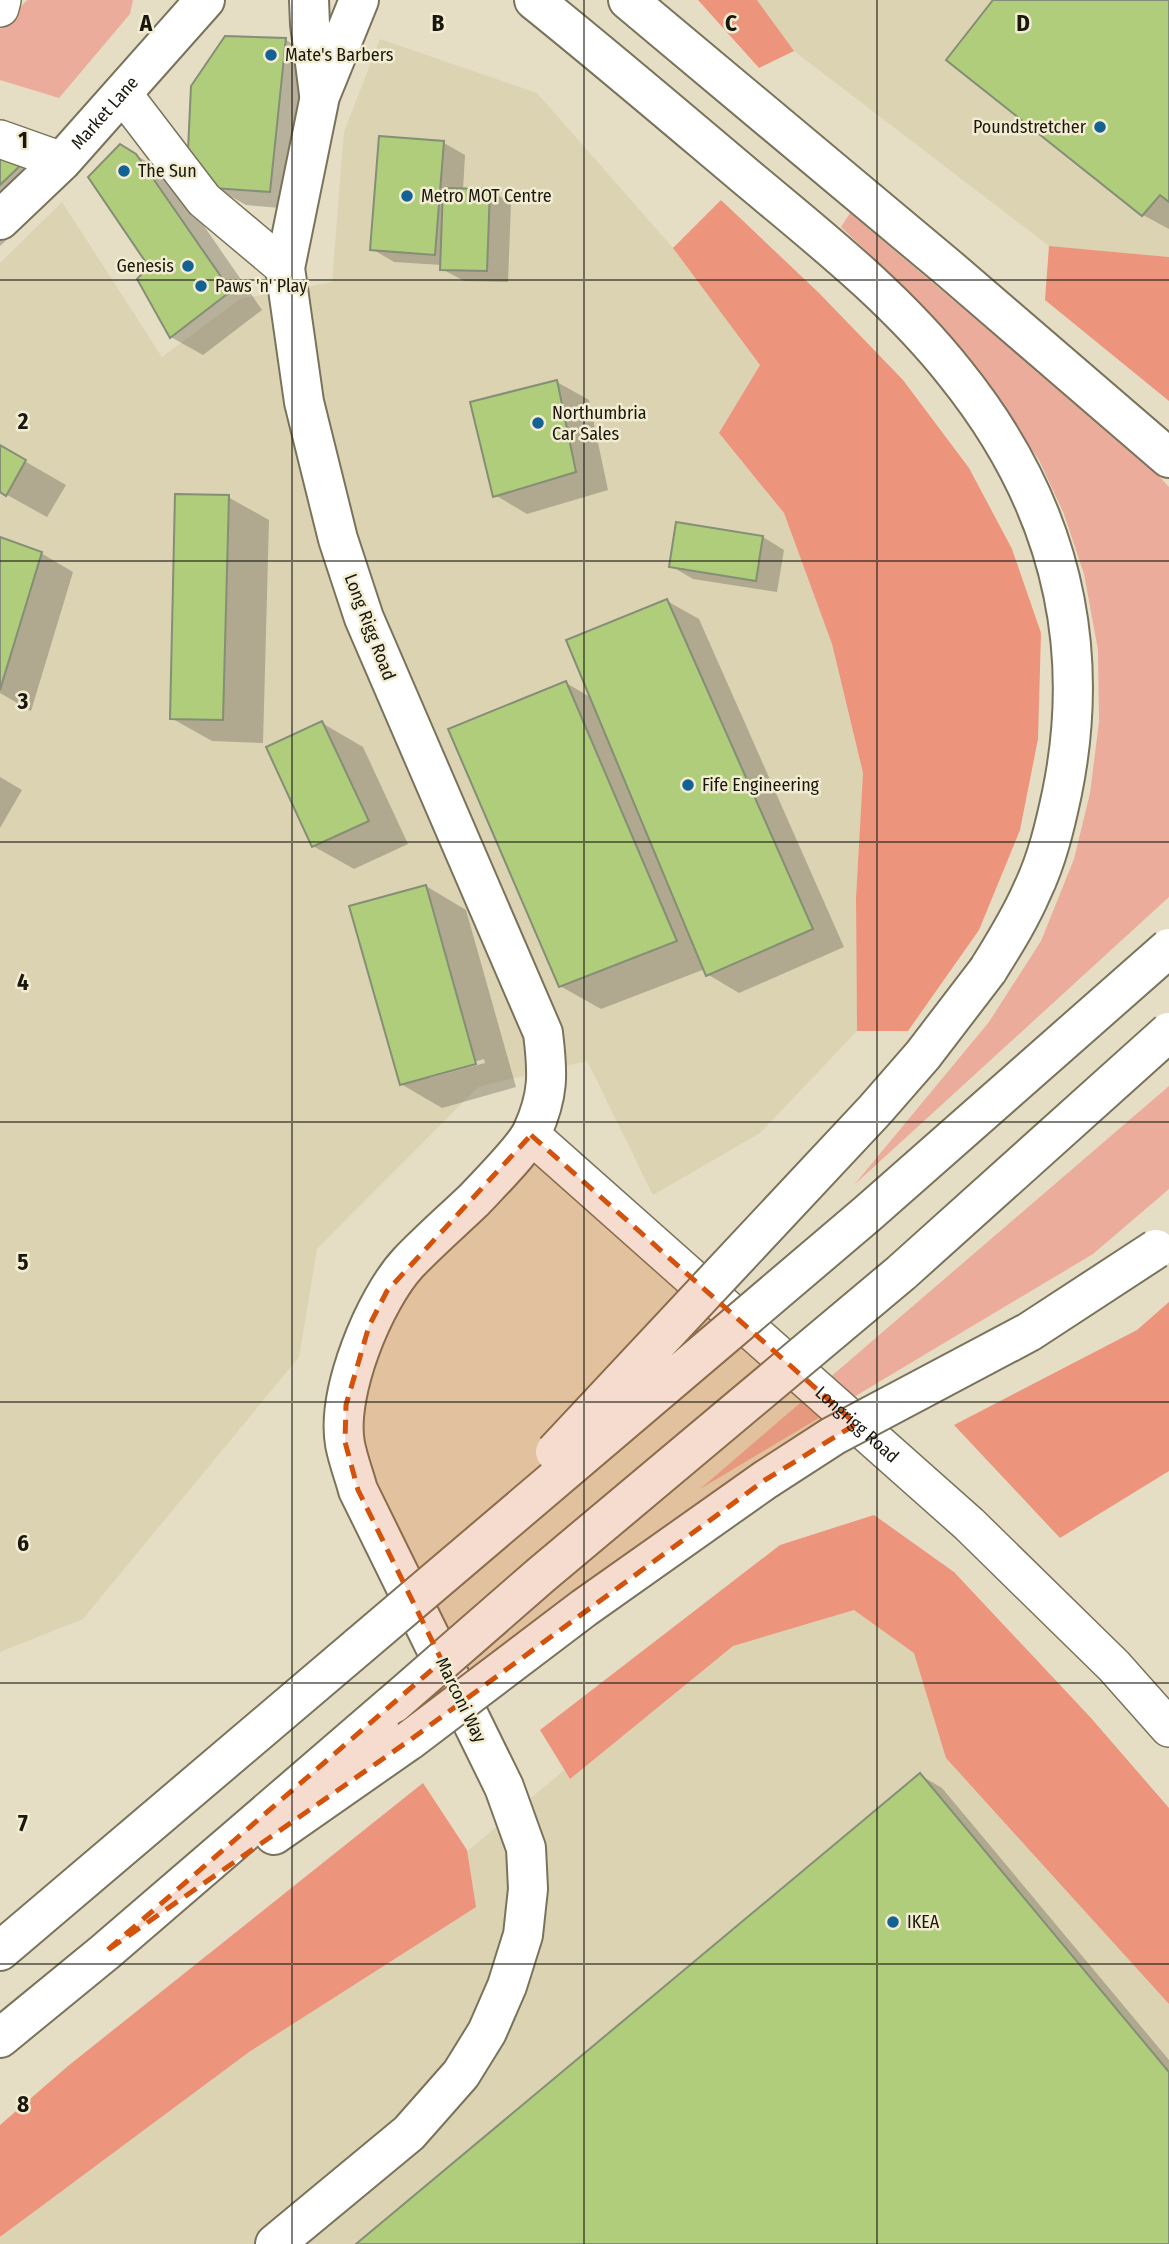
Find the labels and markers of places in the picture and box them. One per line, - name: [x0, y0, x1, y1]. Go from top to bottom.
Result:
- place label: Mate's Barbers: [285, 44, 394, 66]
- marker: Mate's Barbers: [263, 47, 279, 63]
- place label: Poundstretcher: [973, 116, 1087, 138]
- marker: Poundstretcher: [1092, 119, 1108, 135]
- place label: The Sun: [138, 160, 197, 182]
- marker: The Sun: [116, 163, 132, 179]
- place label: Metro MOT Centre: [421, 185, 552, 207]
- marker: Metro MOT Centre: [399, 188, 415, 204]
- place label: Genesis: [117, 255, 174, 277]
- marker: Genesis: [180, 258, 196, 274]
- place label: Paws 'n' Play: [215, 275, 307, 297]
- marker: Paws 'n' Play: [193, 278, 209, 294]
- place label: Northumbria Car Sales: [552, 402, 647, 445]
- marker: Northumbria Car Sales: [530, 415, 546, 431]
- place label: Fife Engineering: [702, 774, 820, 796]
- marker: Fife Engineering: [680, 777, 696, 793]
- place label: IKEA: [907, 1911, 940, 1933]
- marker: IKEA: [885, 1914, 901, 1930]

